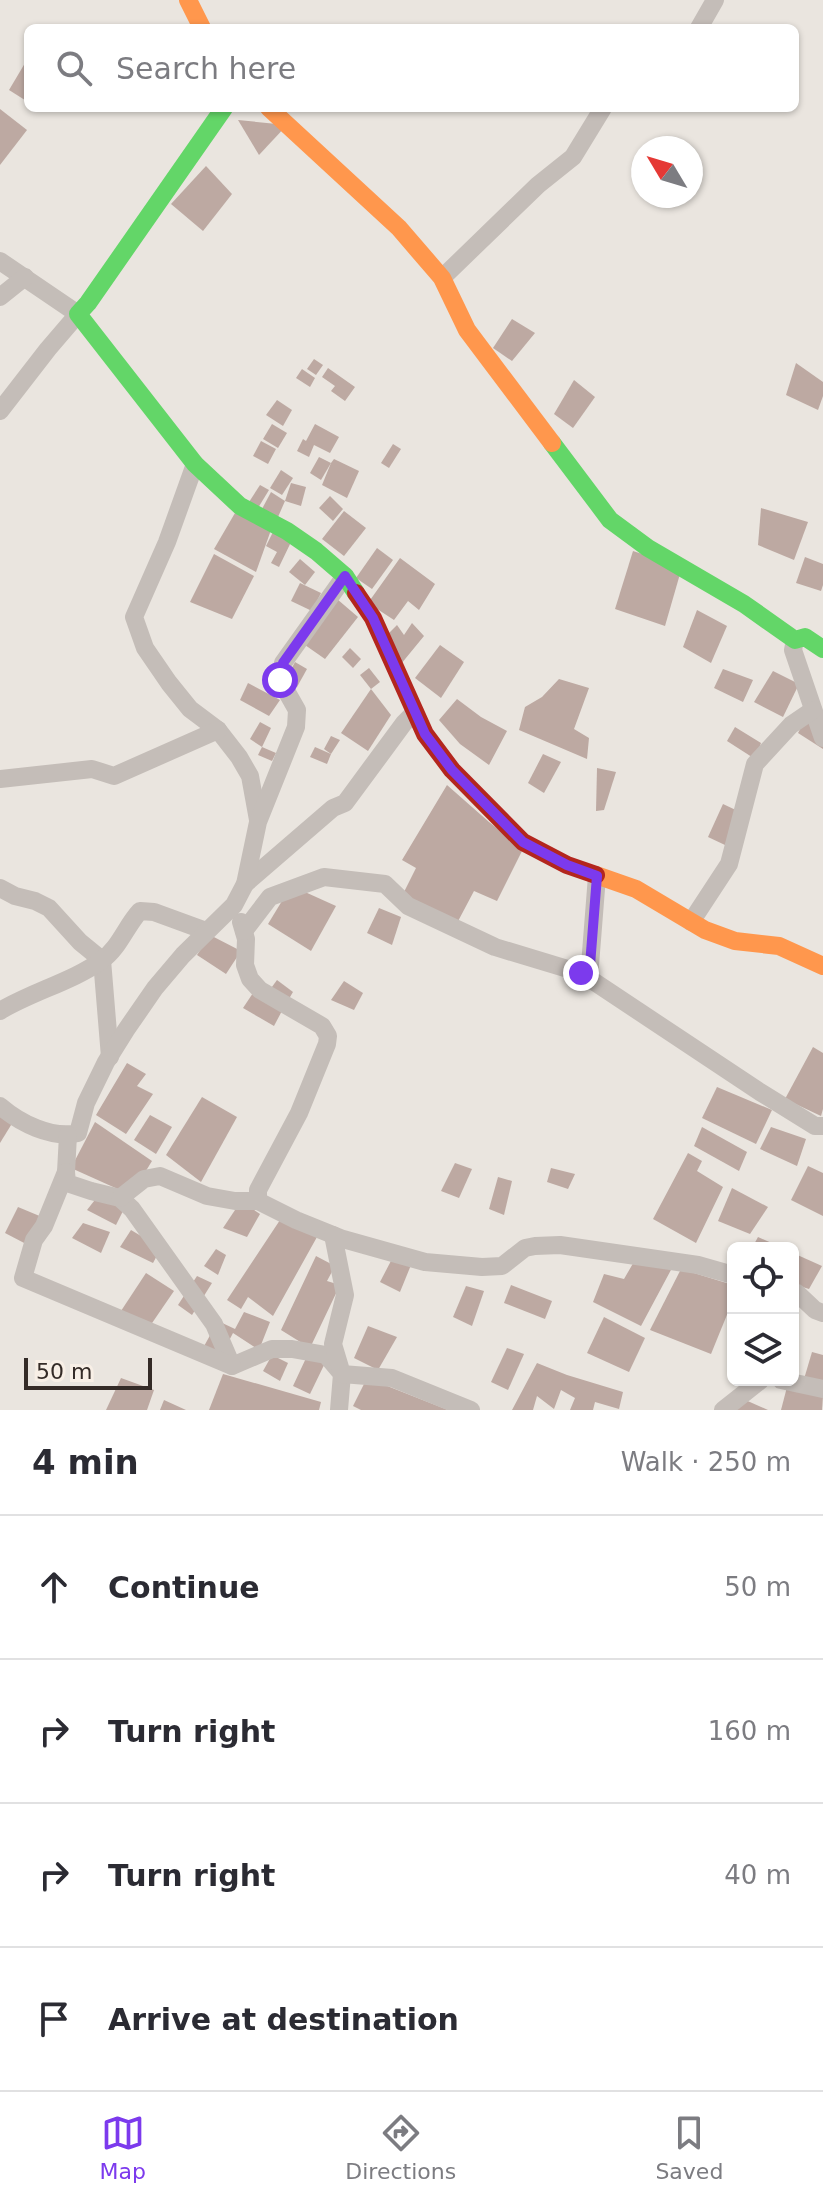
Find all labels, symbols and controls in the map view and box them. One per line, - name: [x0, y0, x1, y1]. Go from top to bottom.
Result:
- search box: [24, 24, 799, 112]
- icon: search: [52, 46, 96, 90]
- text: Search here: [116, 51, 296, 86]
- north arrow: [631, 136, 703, 208]
- route start: [262, 662, 298, 698]
- route end: [563, 955, 599, 991]
- map controls: [727, 1242, 799, 1386]
- button: locate: [727, 1242, 799, 1314]
- button: layers: [727, 1314, 799, 1386]
- scale bar: [24, 1354, 152, 1390]
- text: 50 m: [36, 1359, 92, 1384]
- text: 4 min: [32, 1442, 139, 1482]
- text: Walk · 250 m: [621, 1447, 791, 1477]
- icon: ahead: [32, 1565, 76, 1609]
- text: Continue: [108, 1570, 260, 1605]
- text: 50 m: [724, 1572, 791, 1602]
- icon: right: [32, 1709, 76, 1753]
- text: Turn right: [108, 1714, 275, 1749]
- text: 160 m: [708, 1716, 791, 1746]
- icon: right: [32, 1853, 76, 1897]
- text: Turn right: [108, 1858, 275, 1893]
- text: 40 m: [724, 1860, 791, 1890]
- icon: arrive: [32, 1997, 76, 2041]
- text: Arrive at destination: [108, 2002, 459, 2037]
- tab: Map: [100, 2111, 146, 2184]
- tab: Directions: [345, 2111, 456, 2184]
- tab: Saved: [655, 2111, 723, 2184]

